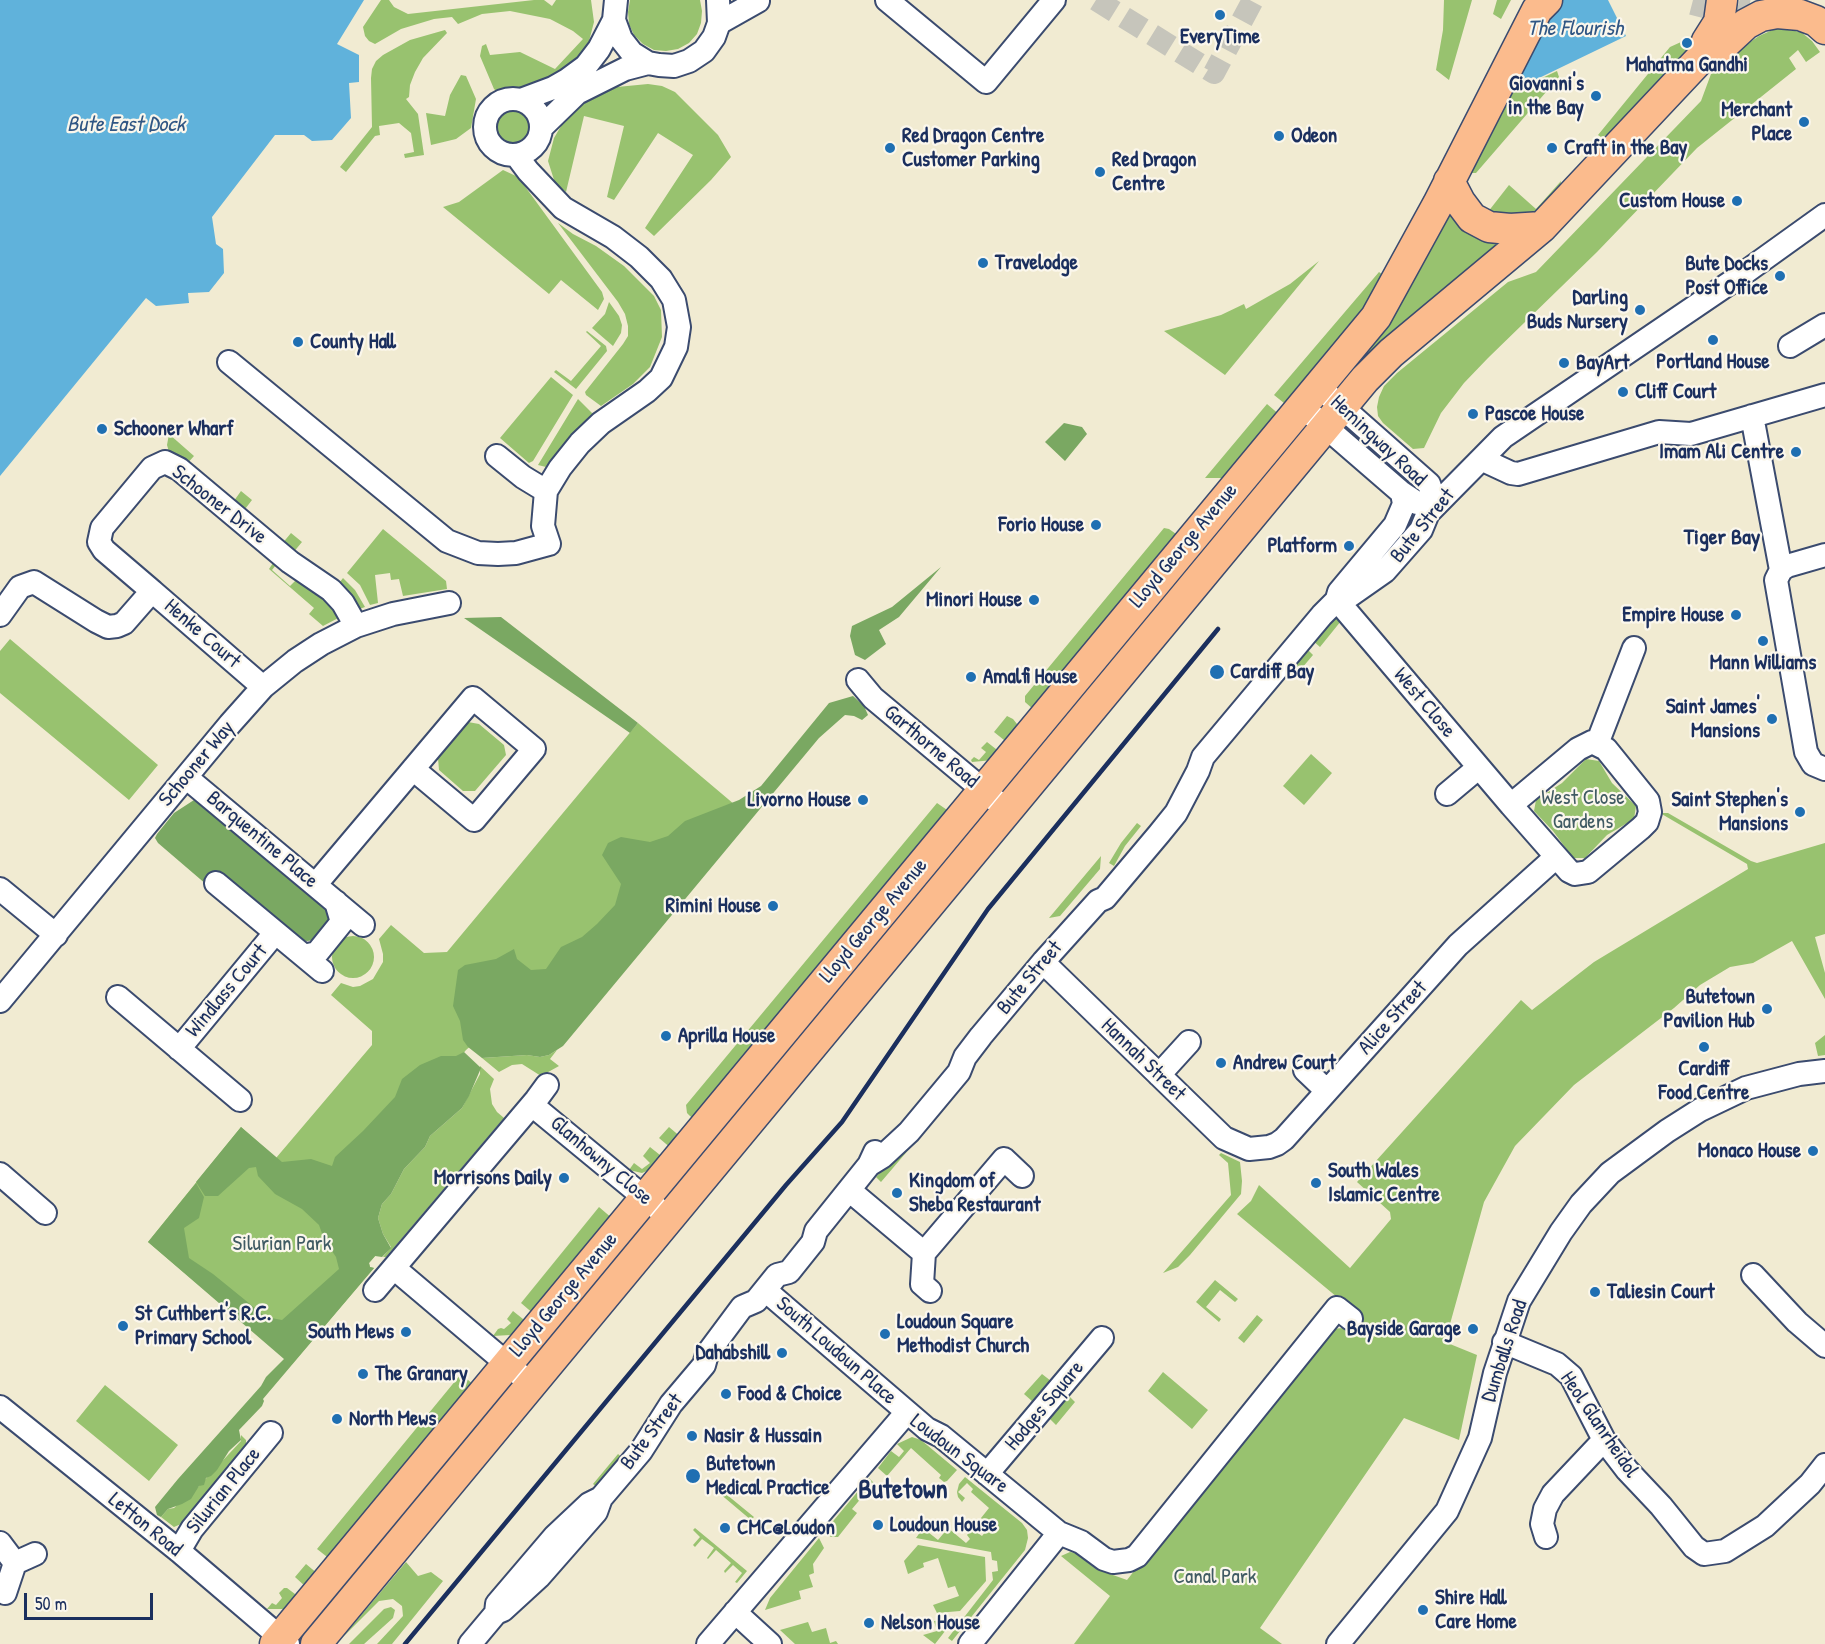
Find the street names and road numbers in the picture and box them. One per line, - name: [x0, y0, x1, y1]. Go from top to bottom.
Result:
- street label: Hemingway Road: [1325, 390, 1431, 492]
- street label: Schooner Drive: [166, 460, 272, 550]
- street label: Lloyd George Avenue: [1125, 479, 1243, 613]
- street label: Bute Street: [1385, 484, 1461, 568]
- street label: Henke Court: [159, 594, 245, 674]
- street label: West Close: [1388, 663, 1460, 743]
- street label: Garthorne Road: [878, 700, 984, 794]
- street label: Schooner Way: [154, 716, 240, 812]
- street label: Barquentine Place: [201, 786, 323, 894]
- street label: Lloyd George Avenue: [815, 854, 933, 988]
- street label: Bute Street: [992, 936, 1068, 1020]
- street label: Windlass Court: [181, 939, 273, 1043]
- street label: Alice Street: [1353, 976, 1433, 1060]
- street label: Hannah Street: [1095, 1013, 1191, 1107]
- street label: Glanhowny Close: [545, 1111, 657, 1211]
- street label: Lloyd George Avenue: [505, 1228, 623, 1362]
- street label: South Loudoun Place: [770, 1292, 902, 1410]
- street label: Dumballs Road: [1477, 1297, 1533, 1405]
- street label: Hodges Square: [1000, 1356, 1090, 1456]
- street label: Heol Glanrheidol: [1554, 1367, 1644, 1483]
- street label: Bute Street: [615, 1389, 689, 1475]
- street label: Loudoun Square: [905, 1409, 1013, 1499]
- street label: Silurian Place: [181, 1443, 267, 1539]
- street label: Letton Road: [103, 1488, 187, 1562]

